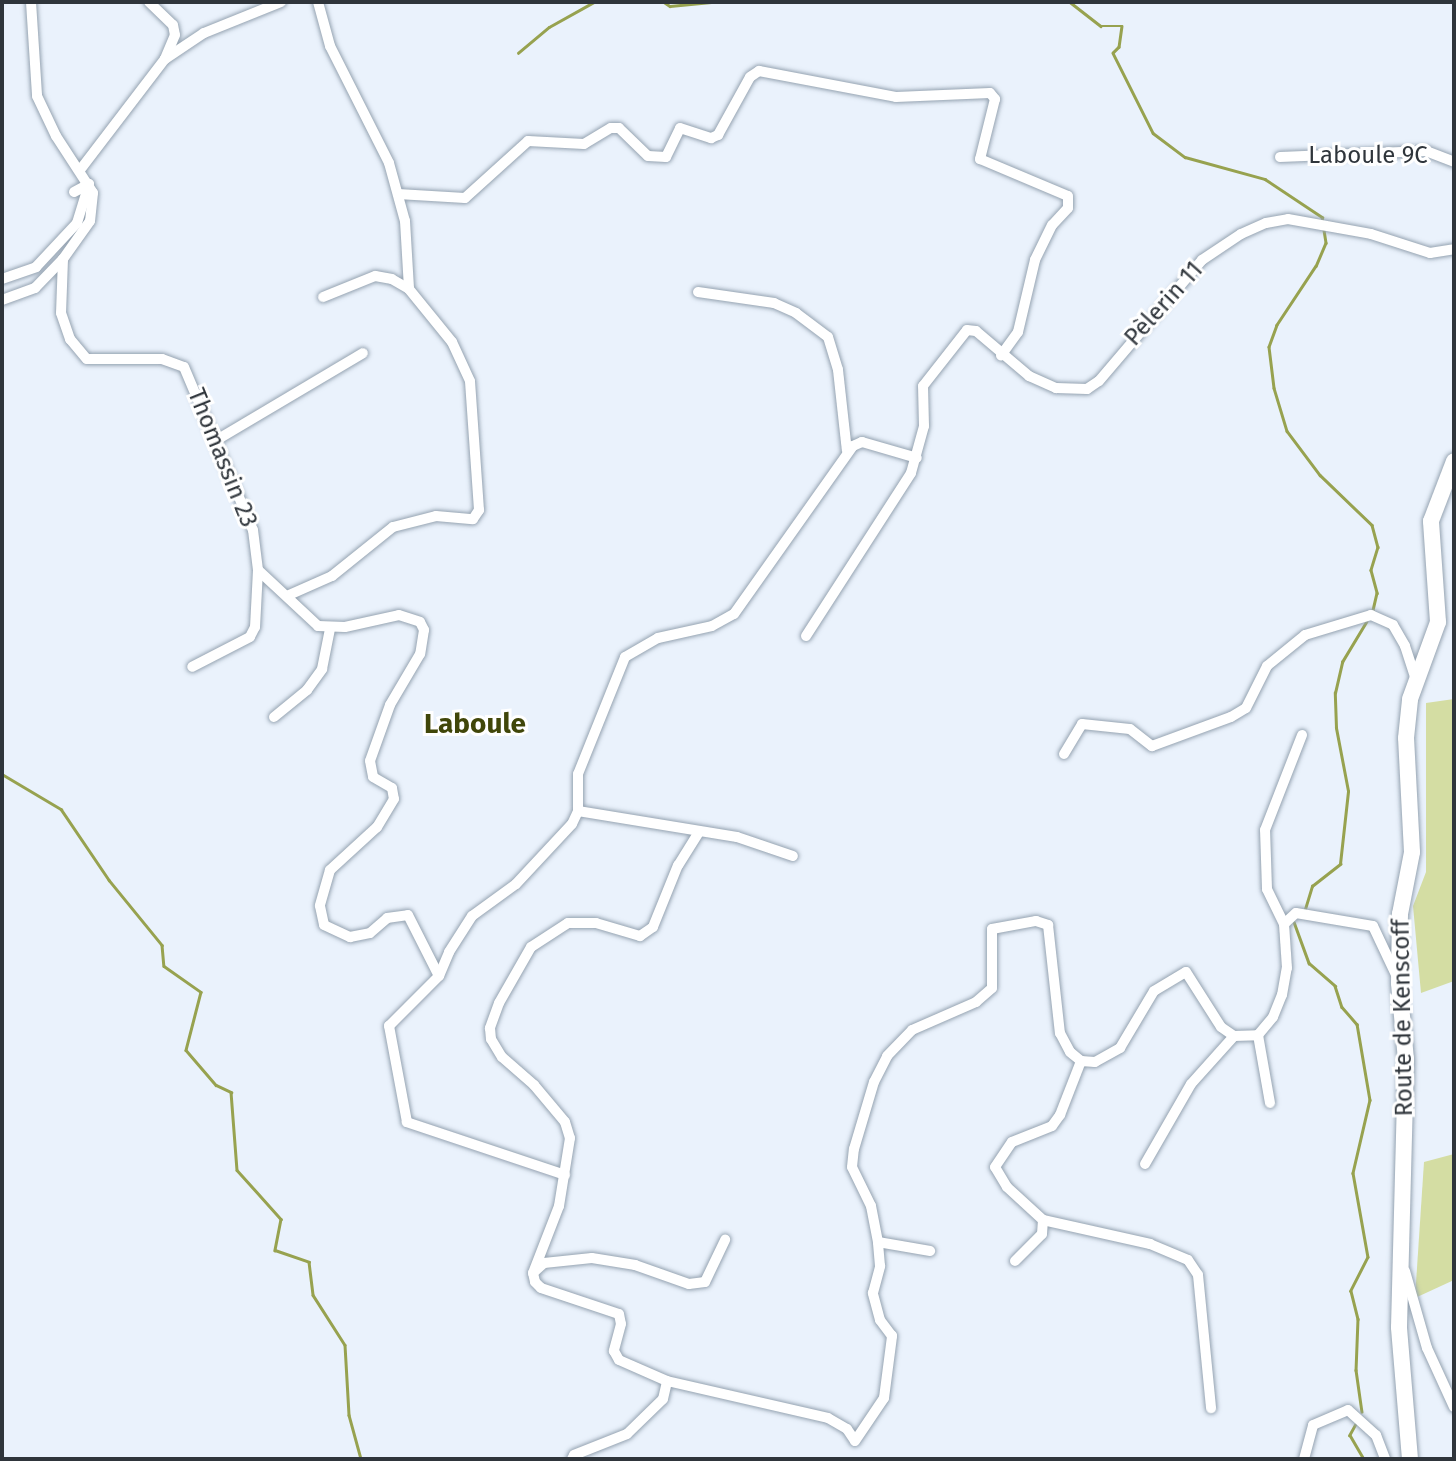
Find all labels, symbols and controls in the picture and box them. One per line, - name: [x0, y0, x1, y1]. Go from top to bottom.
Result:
- street label: Laboule 9C: [1308, 142, 1428, 170]
- street label: Pèlerin 11: [1119, 256, 1209, 352]
- street label: Thomassin 23: [181, 384, 263, 532]
- district label: Laboule: [424, 707, 526, 741]
- street label: Route de Kenscoff: [1387, 919, 1419, 1117]

